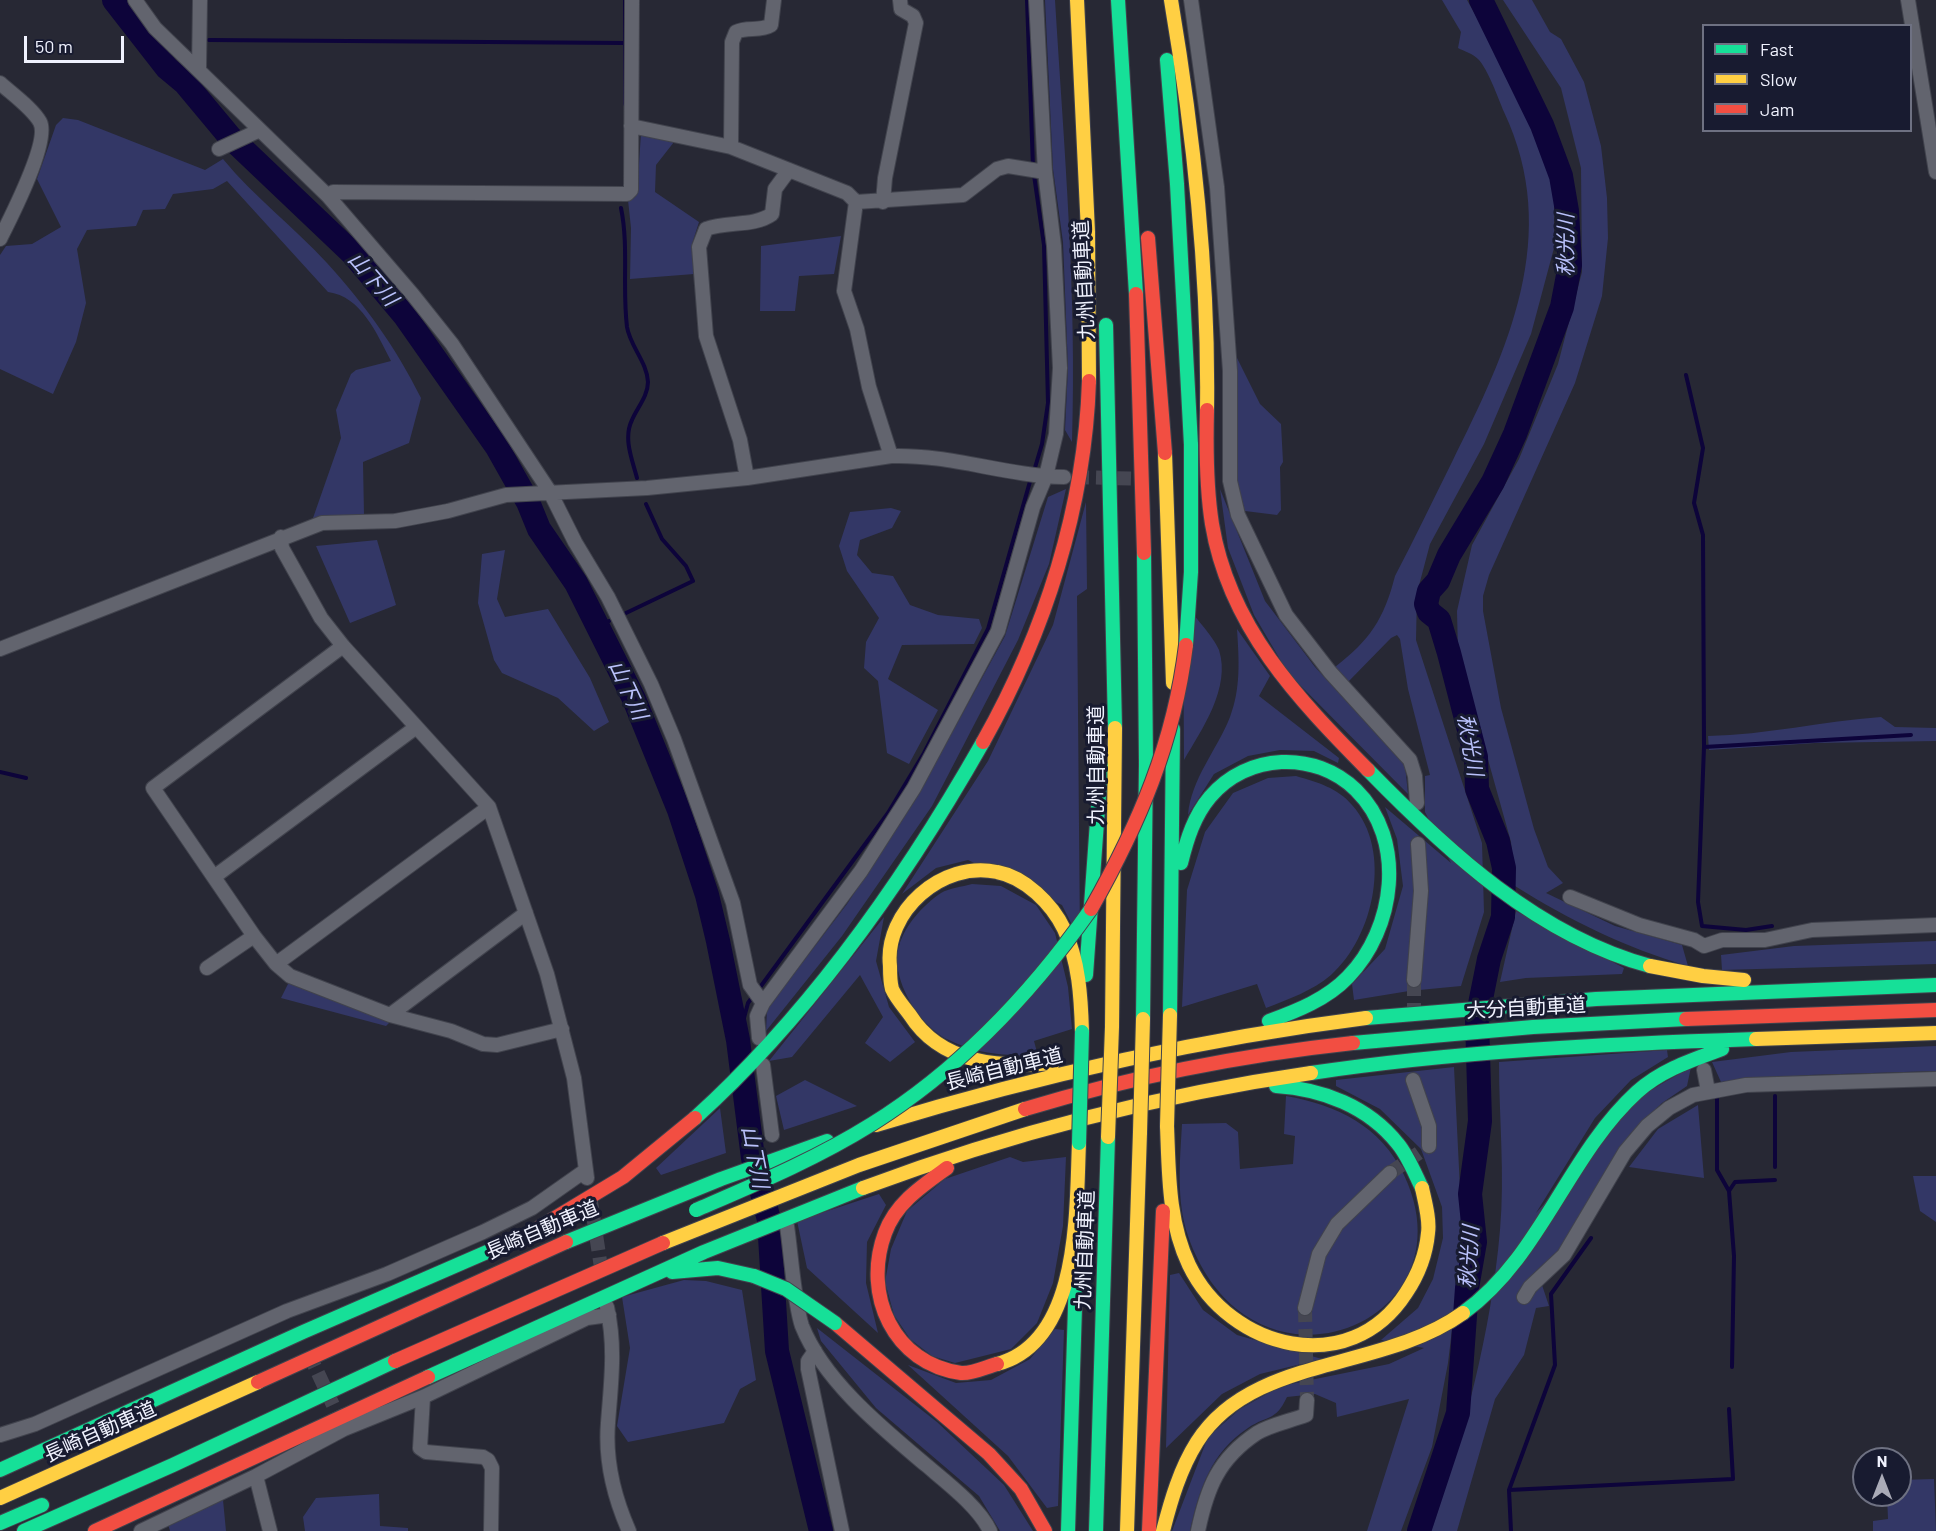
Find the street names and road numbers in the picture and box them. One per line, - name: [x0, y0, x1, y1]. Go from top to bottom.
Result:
- street label: 九州自動車道: [1069, 219, 1099, 341]
- street label: 九州自動車道: [1084, 705, 1108, 825]
- street label: 大分自動車道: [1465, 993, 1587, 1023]
- street label: 長崎自動車道: [943, 1043, 1065, 1095]
- street label: 九州自動車道: [1071, 1190, 1099, 1310]
- street label: 長崎自動車道: [482, 1196, 602, 1264]
- street label: 長崎自動車道: [40, 1397, 160, 1467]

